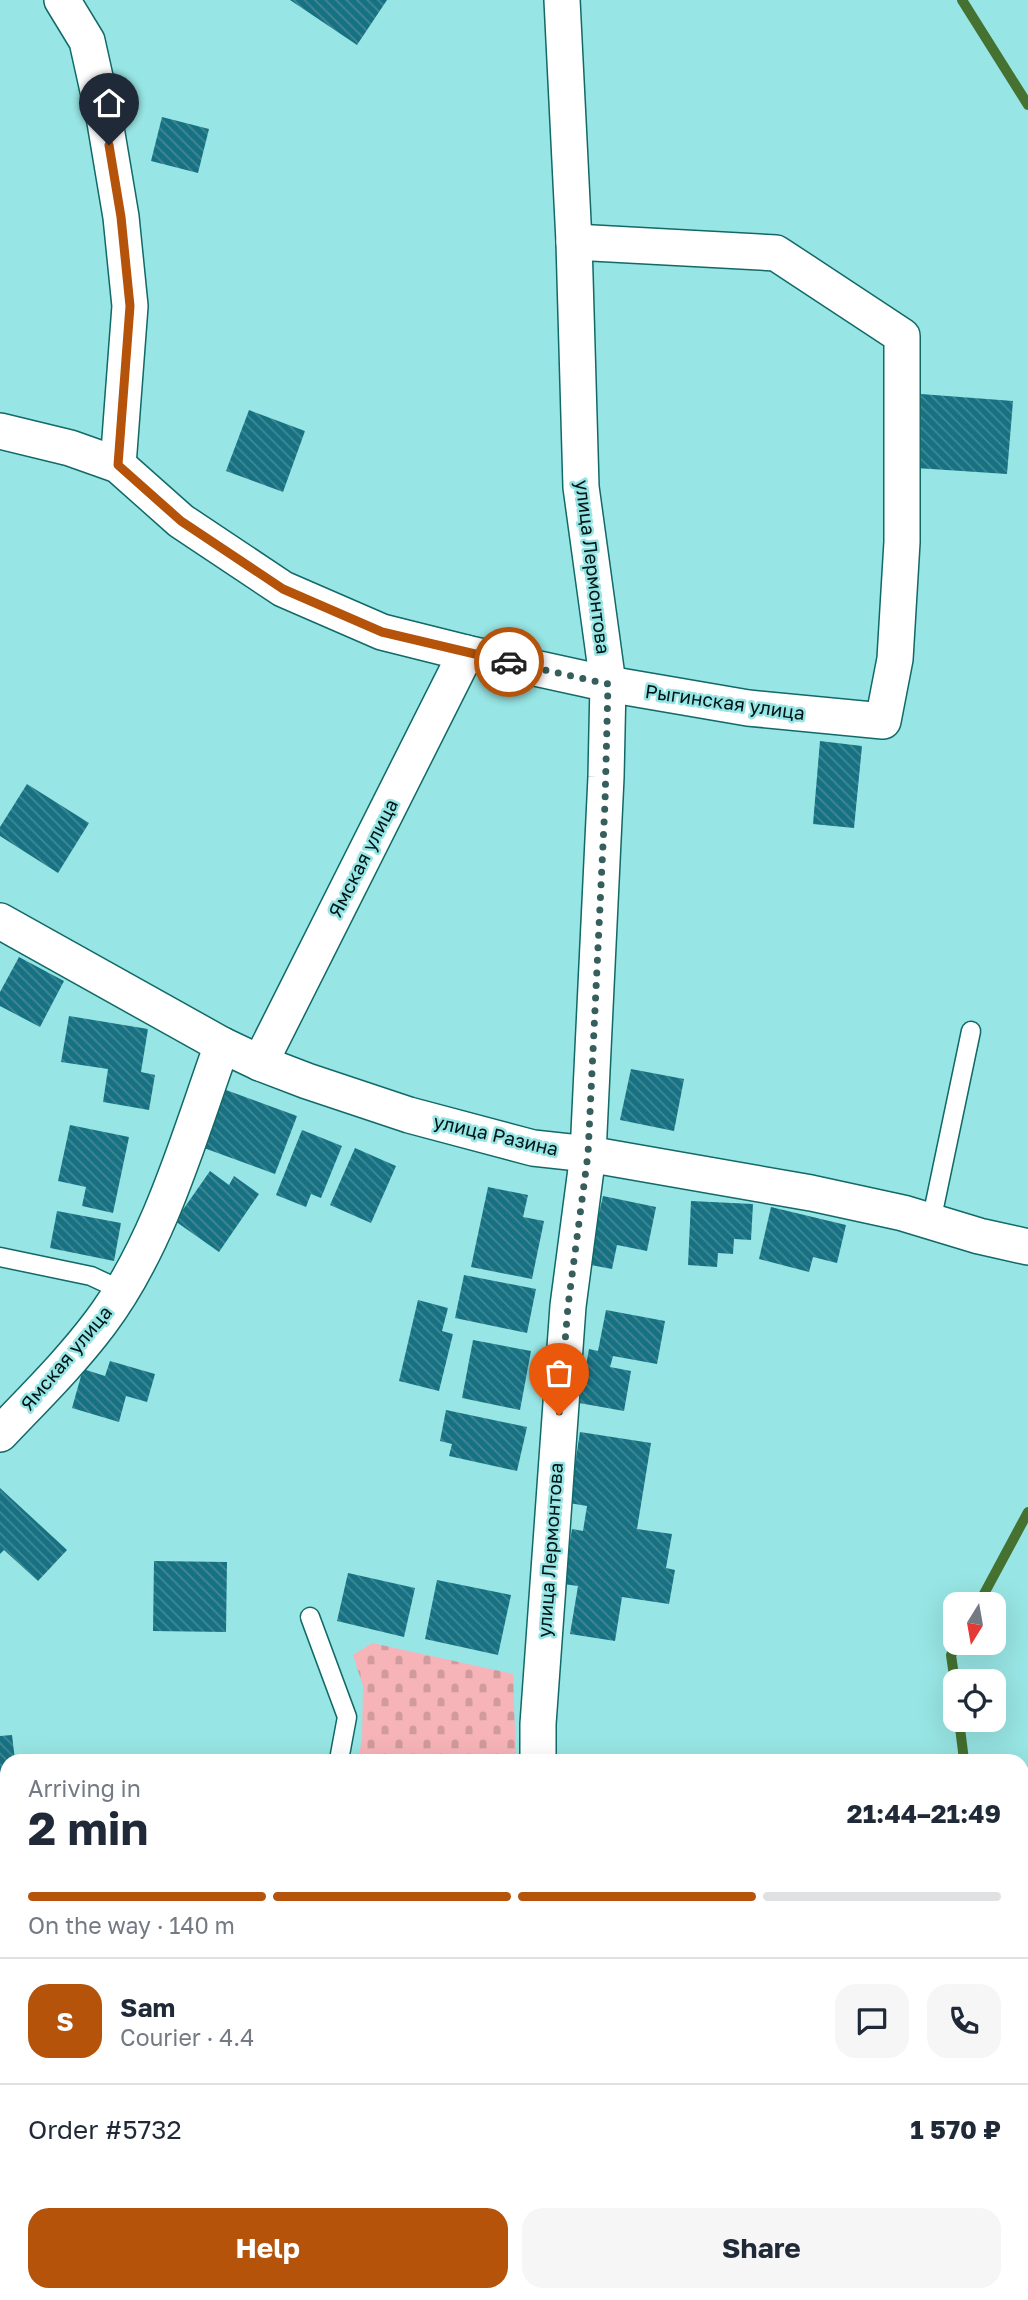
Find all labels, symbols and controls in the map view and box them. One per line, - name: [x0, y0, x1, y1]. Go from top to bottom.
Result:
- pin: [79, 73, 139, 145]
- icon: home: [90, 84, 128, 122]
- street label: улица Лермонтова: [571, 479, 616, 655]
- courier: [474, 627, 544, 697]
- icon: car: [490, 643, 528, 681]
- street label: Рыгинская улица: [644, 679, 807, 724]
- street label: Ямская улица: [323, 795, 402, 921]
- street label: улица Разина: [431, 1109, 561, 1160]
- street label: Ямская улица: [15, 1301, 116, 1415]
- pin: [529, 1343, 589, 1415]
- icon: bag: [540, 1354, 578, 1392]
- street label: улица Лермонтова: [532, 1462, 567, 1638]
- north arrow: [943, 1592, 1006, 1656]
- map controls: [943, 1592, 1006, 1732]
- button: locate: [943, 1669, 1006, 1732]
- text: Arriving in: [28, 1774, 141, 1802]
- text: 21:44–21:49: [847, 1798, 1001, 1829]
- text: 2 min: [28, 1800, 148, 1855]
- text: On the way · 140 m: [28, 1911, 235, 1939]
- button: chat: [835, 1984, 909, 2058]
- button: phone: [927, 1984, 1001, 2058]
- text: Sam: [120, 1992, 175, 2023]
- text: S: [56, 2006, 74, 2037]
- text: Courier · 4.4: [120, 2023, 254, 2051]
- text: Order #5732: [28, 2114, 182, 2145]
- text: 1 570 ₽: [910, 2114, 1001, 2145]
- button: Help: [28, 2208, 508, 2288]
- button: Share: [522, 2208, 1001, 2288]

